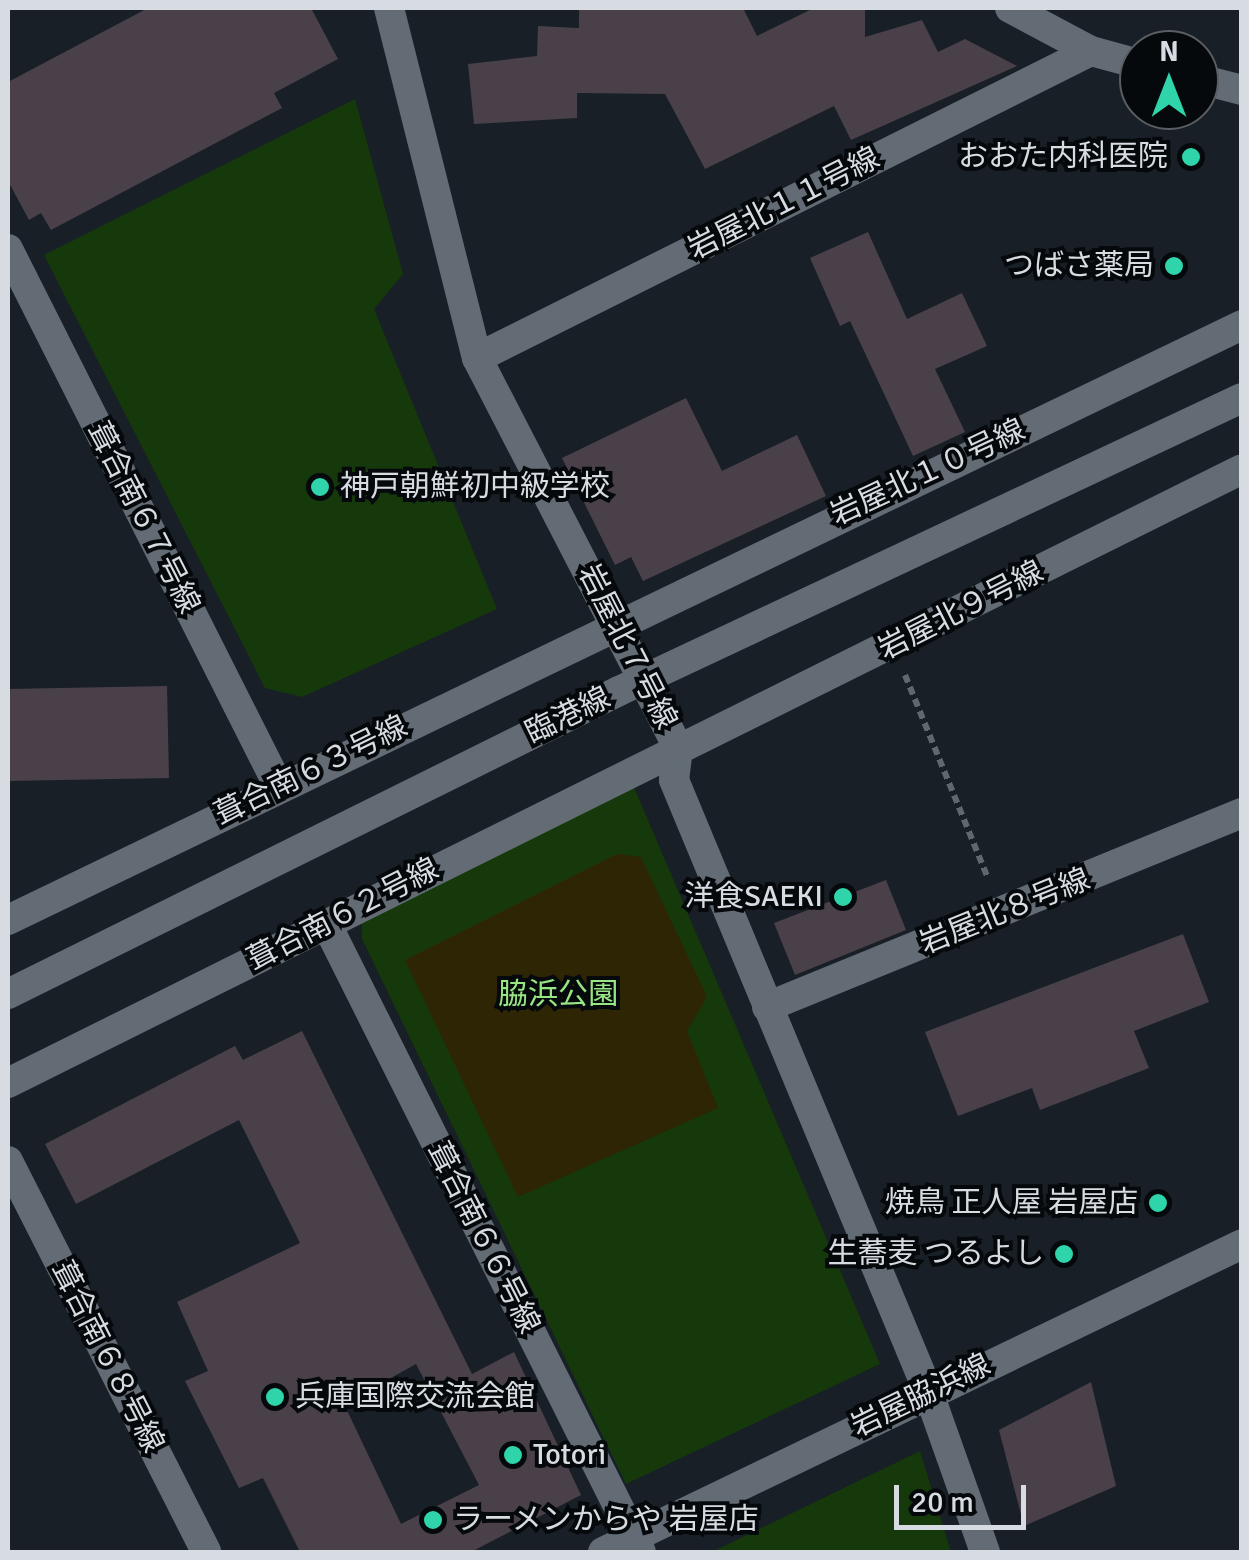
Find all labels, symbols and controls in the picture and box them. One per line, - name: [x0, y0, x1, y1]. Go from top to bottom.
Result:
- north arrow: [1119, 30, 1219, 130]
- text: N: [1159, 35, 1179, 69]
- place label: おおた内科医院: [958, 139, 1168, 175]
- street label: 岩屋北１１号線: [682, 140, 886, 268]
- marker: おおた内科医院: [1178, 144, 1204, 170]
- place label: つばさ薬局: [1004, 248, 1154, 284]
- marker: つばさ薬局: [1163, 255, 1185, 277]
- street label: 岩屋北１０号線: [825, 412, 1031, 534]
- street label: 葺合南６７号線: [79, 416, 207, 620]
- place label: 神戸朝鮮初中級学校: [340, 469, 610, 505]
- marker: 神戸朝鮮初中級学校: [309, 476, 331, 498]
- street label: 岩屋北９号線: [873, 554, 1049, 668]
- street label: 岩屋北７号線: [570, 559, 684, 735]
- street label: 臨港線: [520, 680, 616, 752]
- street label: 葺合南６３号線: [209, 709, 413, 833]
- street label: 葺合南６２号線: [241, 851, 445, 979]
- street label: 岩屋北８号線: [915, 862, 1095, 962]
- place label: 洋食SAEKI: [684, 879, 823, 915]
- marker: 洋食SAEKI: [832, 886, 854, 908]
- park label: 脇浜公園: [498, 977, 618, 1013]
- street label: 葺合南６６号線: [419, 1136, 547, 1340]
- place label: 焼鳥 正人屋 岩屋店: [885, 1185, 1138, 1221]
- marker: 焼鳥 正人屋 岩屋店: [1147, 1192, 1169, 1214]
- place label: 生蕎麦 つるよし: [827, 1236, 1044, 1272]
- marker: 生蕎麦 つるよし: [1053, 1243, 1075, 1265]
- street label: 葺合南６８号線: [43, 1255, 171, 1459]
- street label: 岩屋脇浜線: [846, 1347, 996, 1445]
- place label: 兵庫国際交流会館: [295, 1379, 535, 1415]
- marker: 兵庫国際交流会館: [264, 1386, 286, 1408]
- place label: Totori: [533, 1437, 606, 1473]
- marker: Totori: [502, 1444, 524, 1466]
- scale bar: [899, 1465, 1032, 1527]
- text: 20 m: [911, 1484, 974, 1521]
- place label: ラーメンからや 岩屋店: [453, 1502, 760, 1538]
- marker: ラーメンからや 岩屋店: [422, 1509, 444, 1531]

